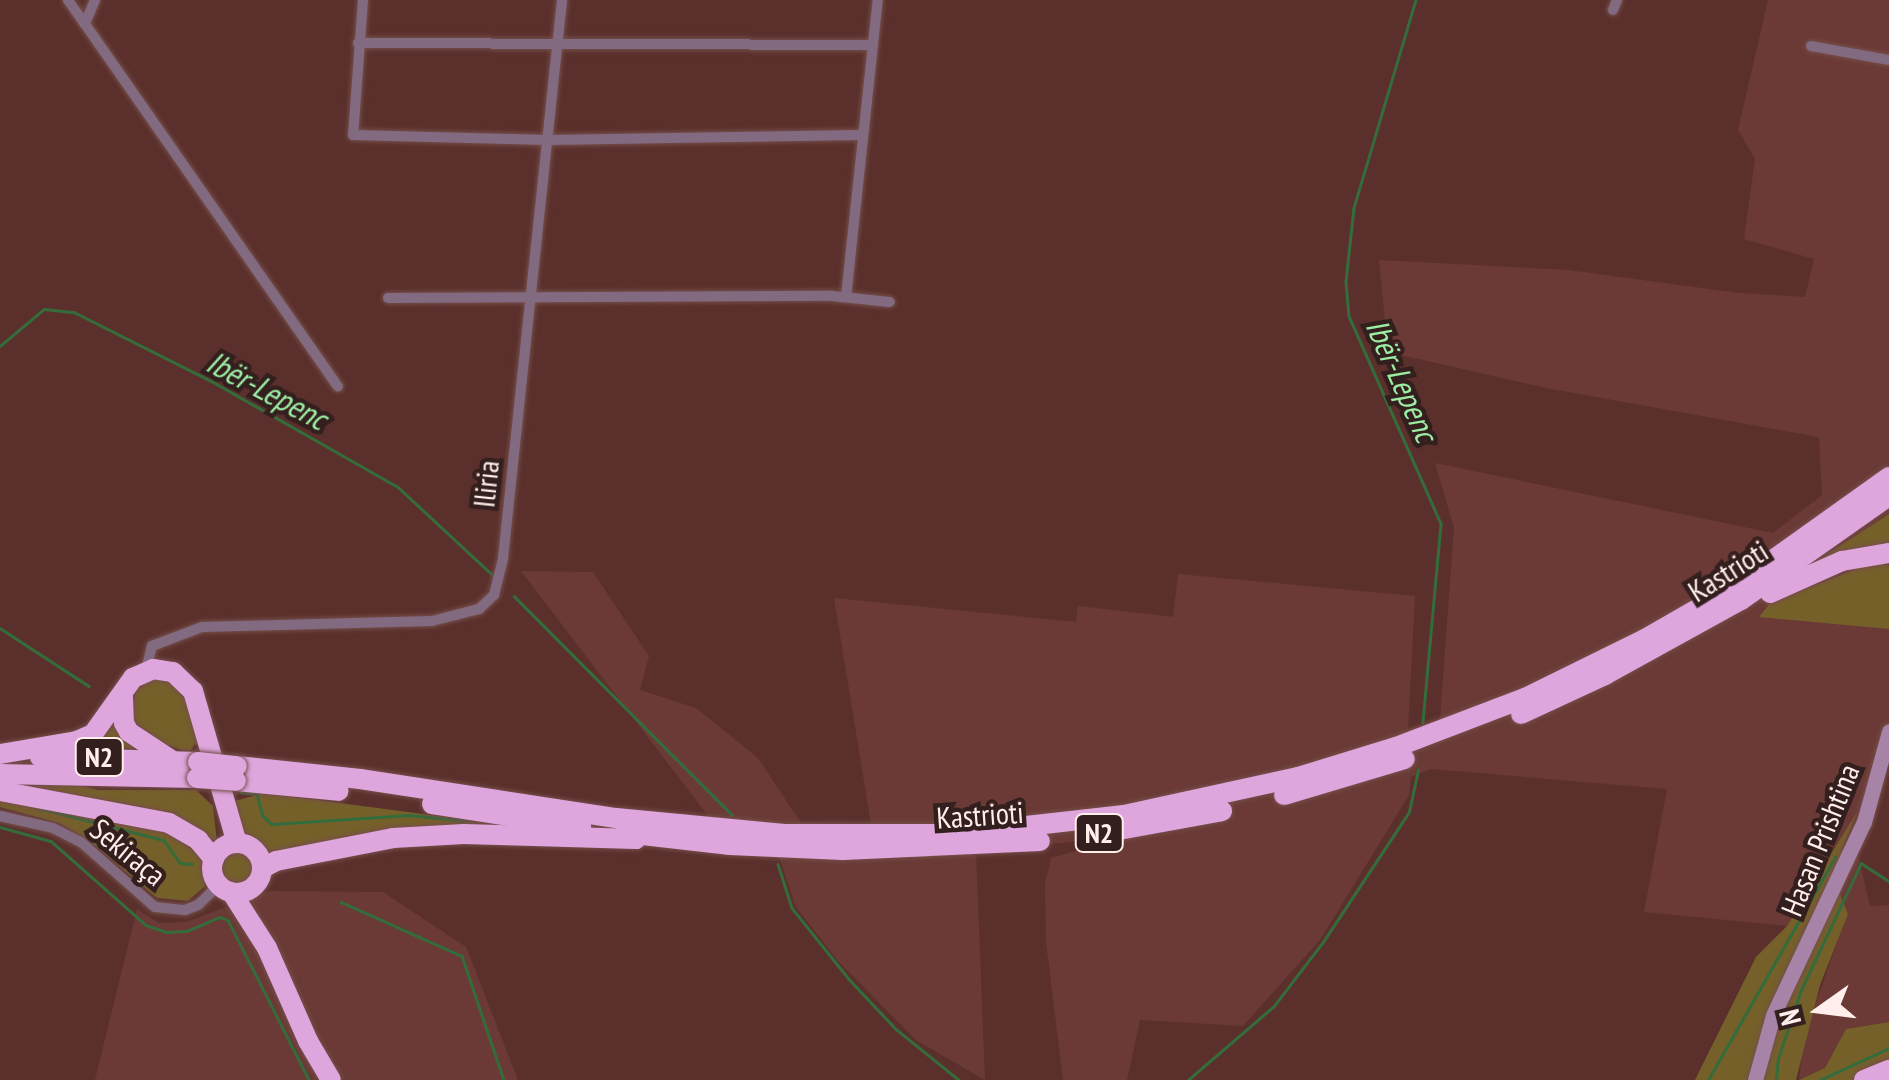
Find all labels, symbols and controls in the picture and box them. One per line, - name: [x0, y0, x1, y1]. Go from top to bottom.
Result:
- water label: Ibër-Lepenc: [1358, 313, 1446, 447]
- water label: Ibër-Lepenc: [200, 342, 334, 438]
- street label: Iliria: [466, 459, 506, 509]
- street label: Kastrioti: [1682, 533, 1774, 609]
- road number: N2: [74, 734, 124, 780]
- street label: Hasan Prishtina: [1773, 759, 1867, 921]
- street label: Kastrioti: [935, 794, 1025, 836]
- road number: N2: [1074, 810, 1124, 856]
- street label: Sekiraça: [83, 811, 173, 893]
- north arrow: [1769, 960, 1869, 1060]
- text: N: [1770, 1006, 1809, 1029]

